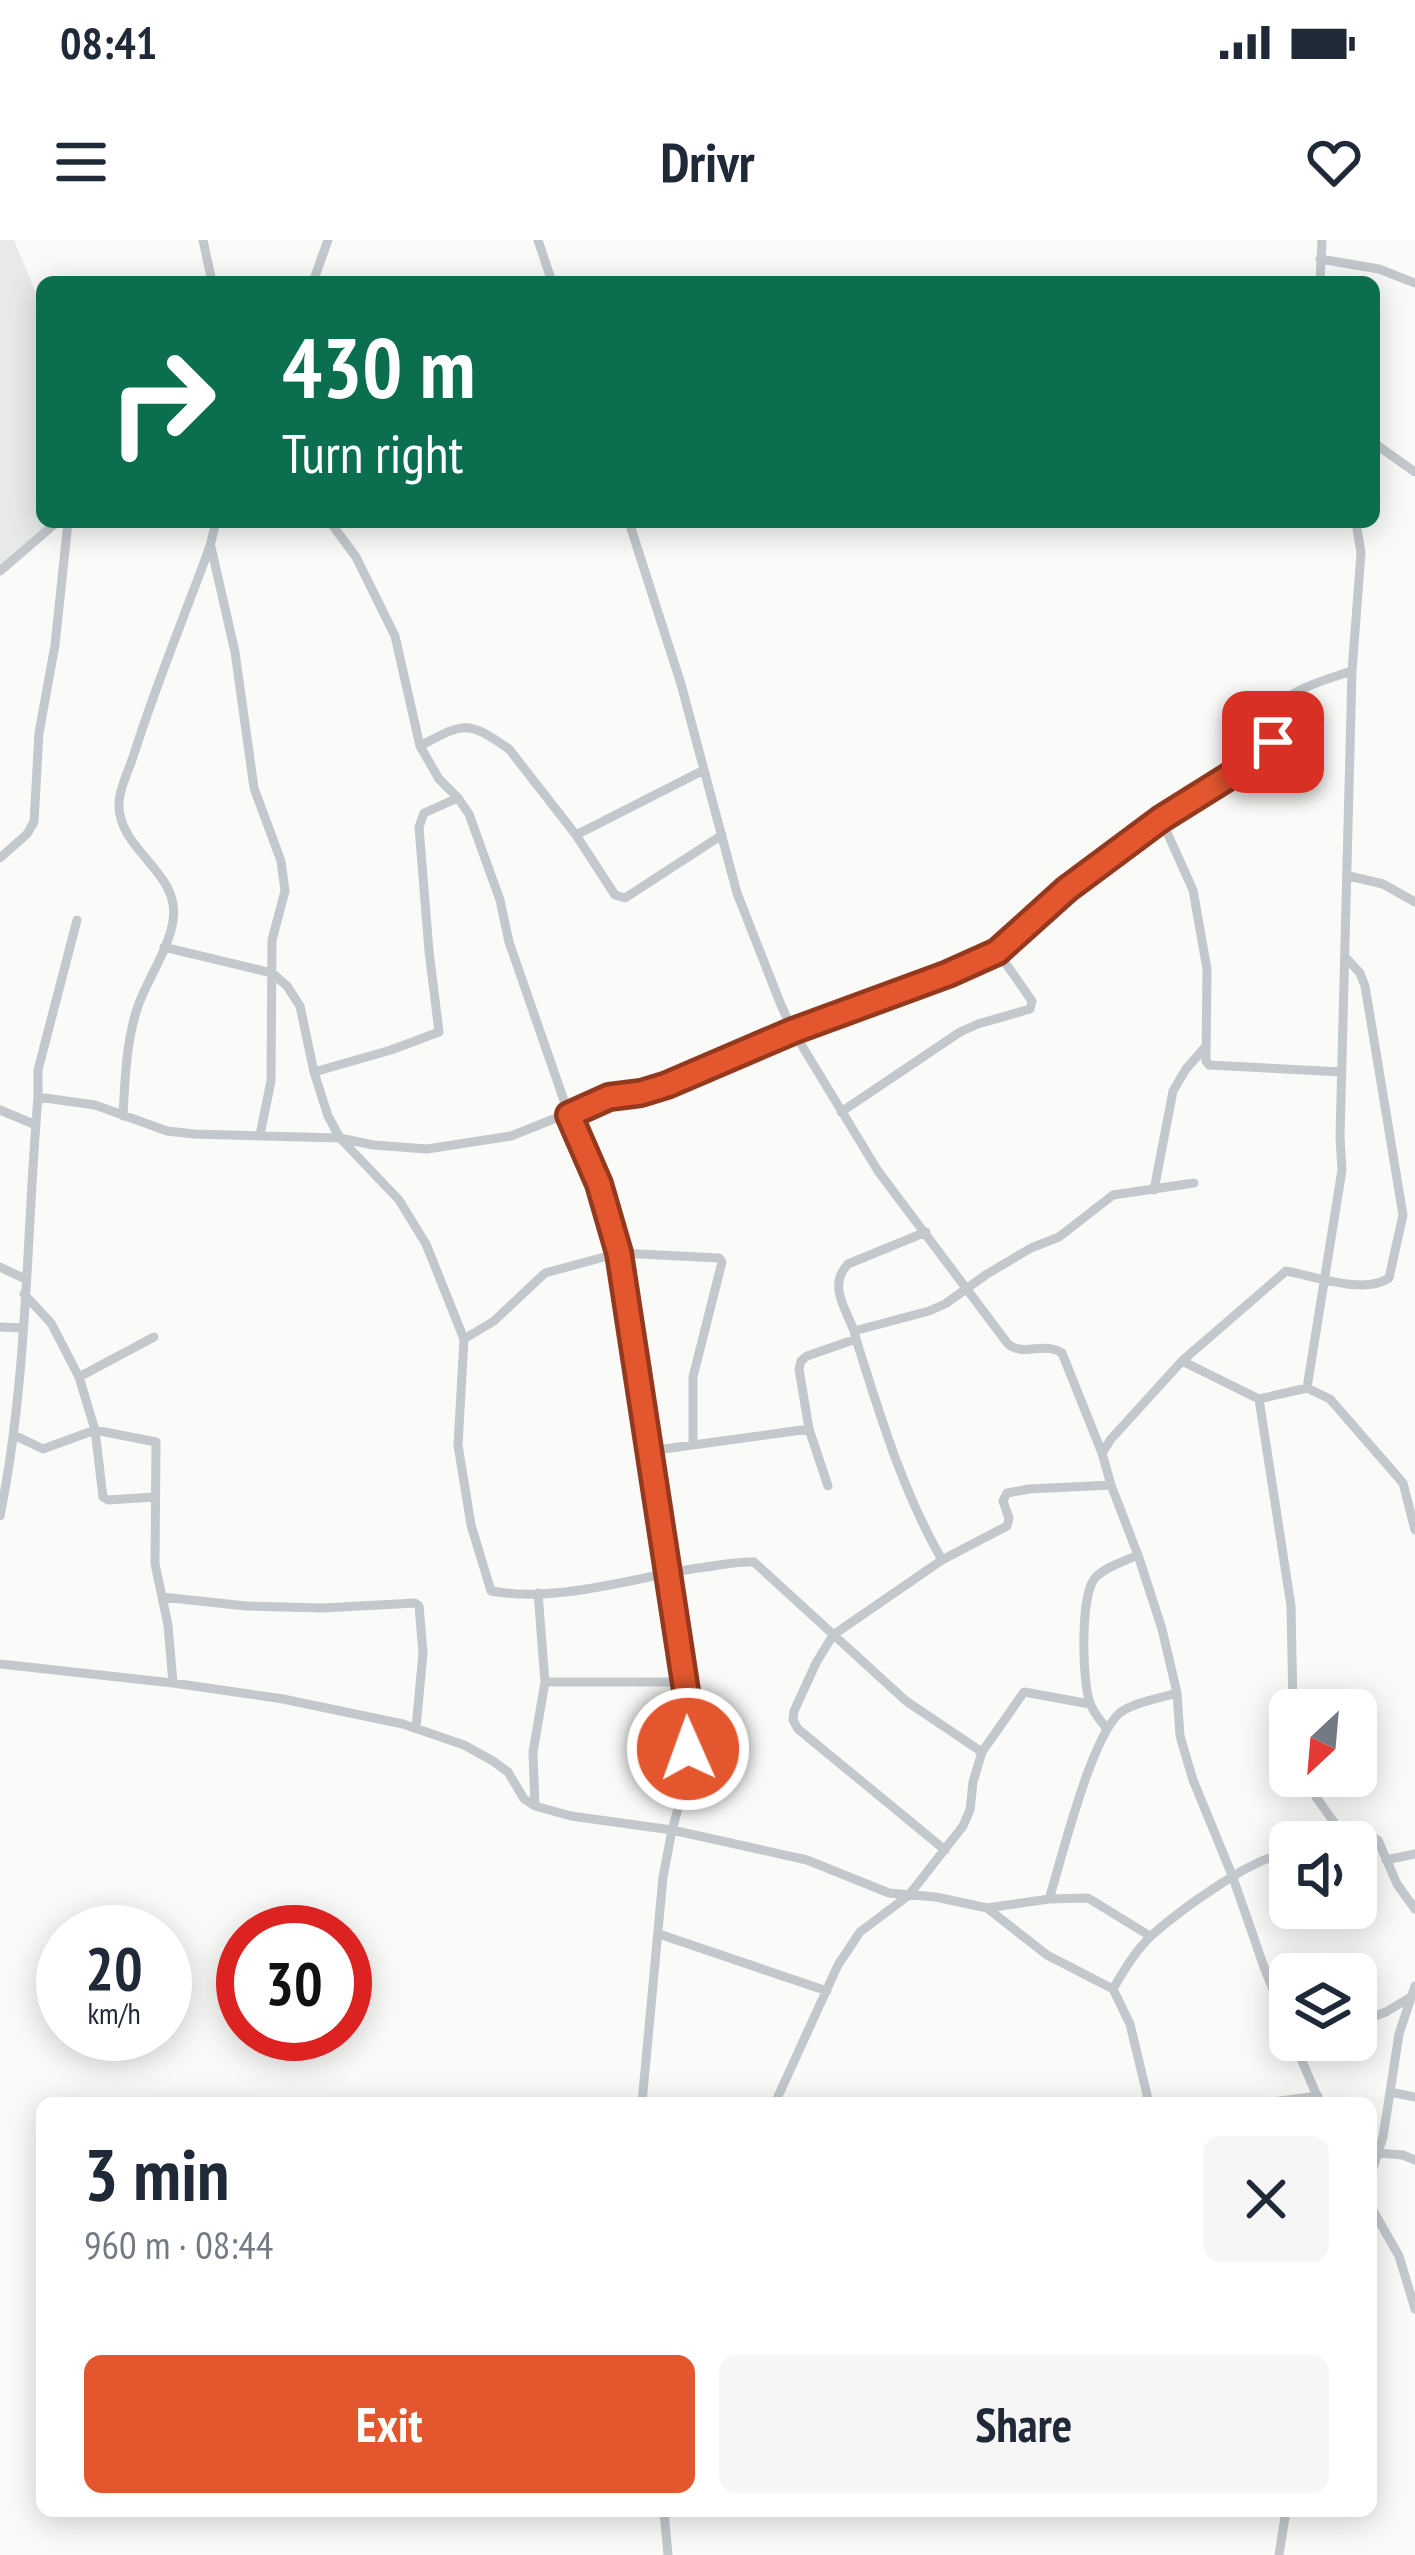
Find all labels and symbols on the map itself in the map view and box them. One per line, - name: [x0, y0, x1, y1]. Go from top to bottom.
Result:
- pin: [1222, 691, 1324, 793]
- position arrow: [625, 1686, 751, 1812]
- north arrow: [1269, 1689, 1377, 1797]
- speed limit sign: 30: [216, 1905, 372, 2061]

